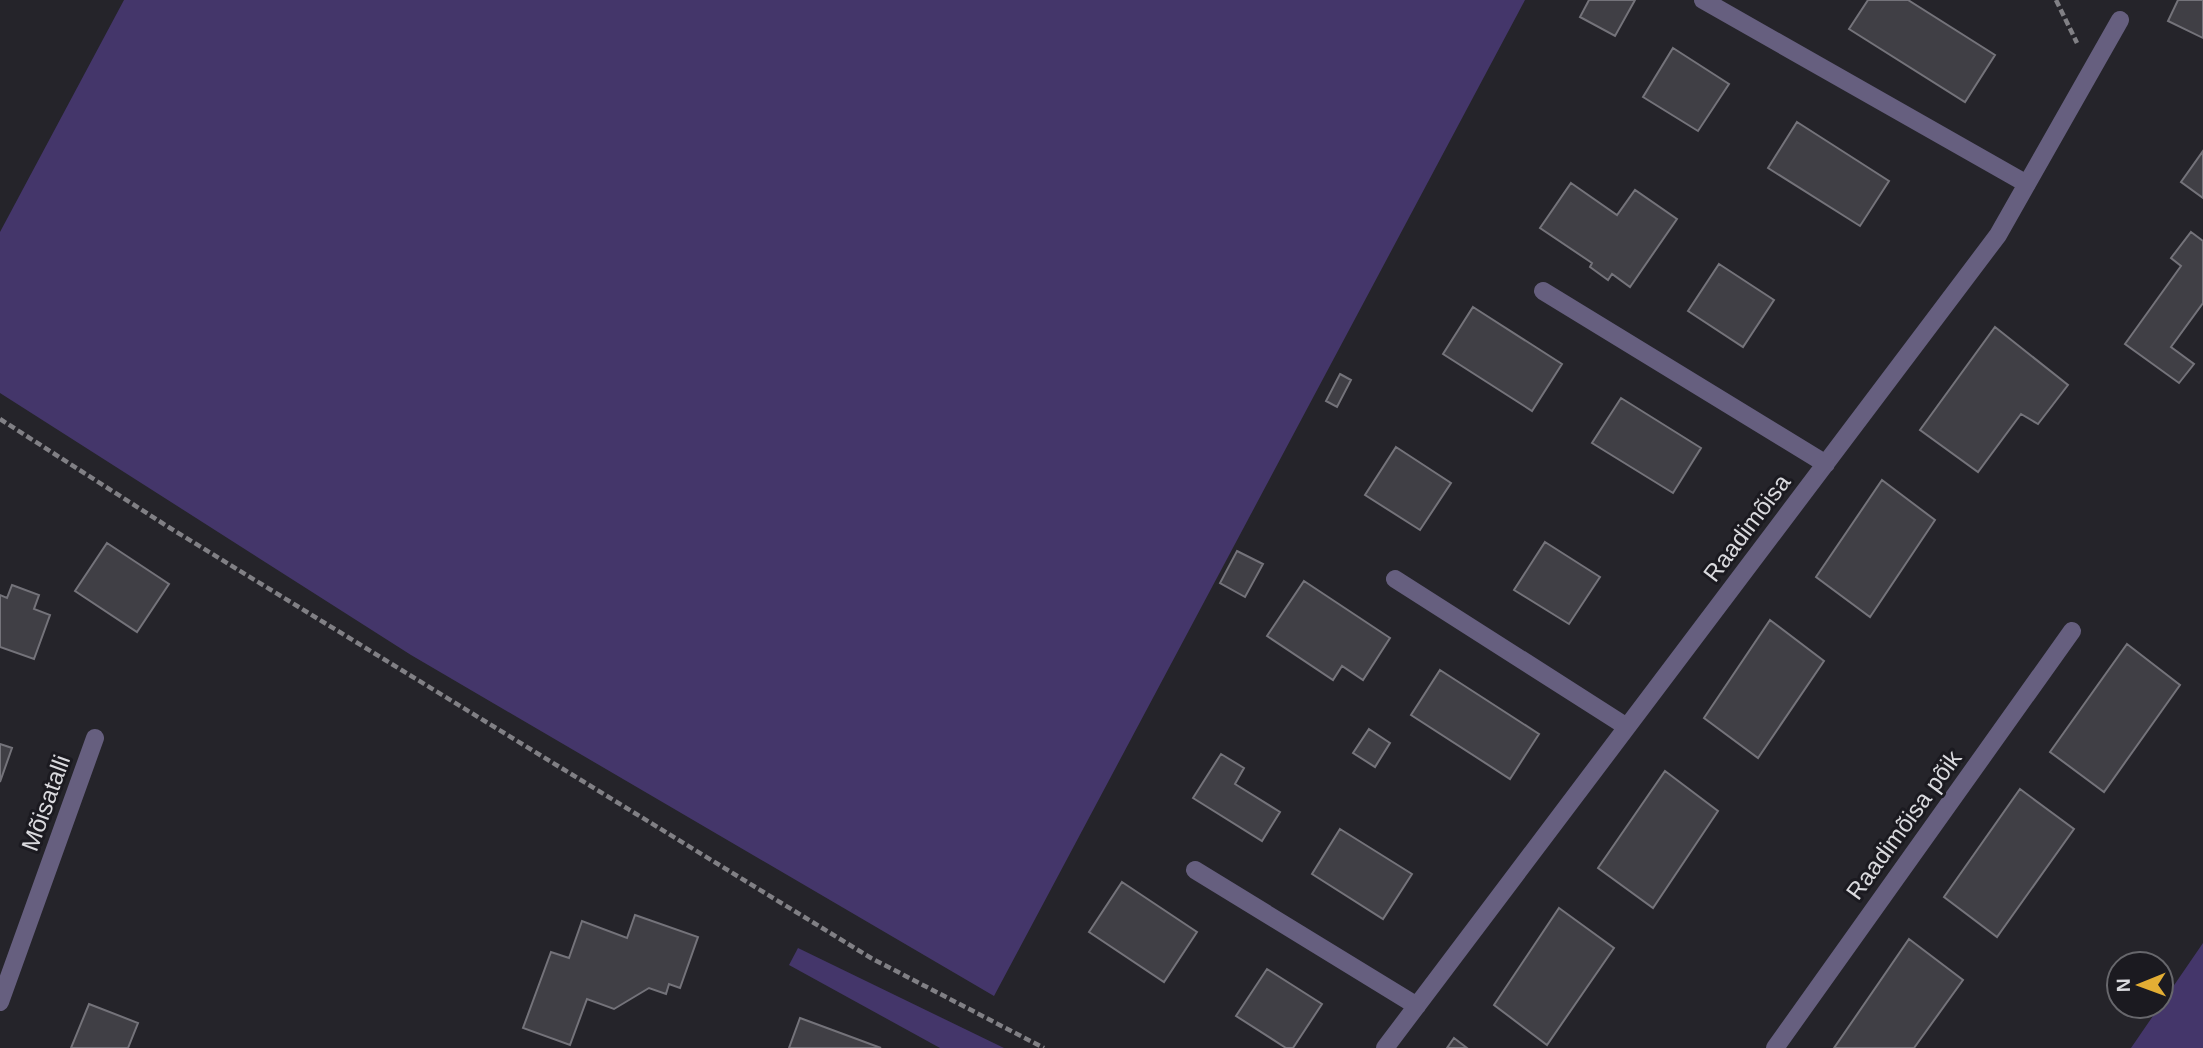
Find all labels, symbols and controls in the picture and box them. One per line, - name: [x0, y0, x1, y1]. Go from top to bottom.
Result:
- street label: Raadimõisa: [1698, 468, 1796, 586]
- street label: Raadimõisa põik: [1841, 744, 1967, 904]
- street label: Mõisatalli: [16, 751, 75, 854]
- north arrow: [2105, 950, 2175, 1020]
- text: N: [2113, 978, 2134, 992]

